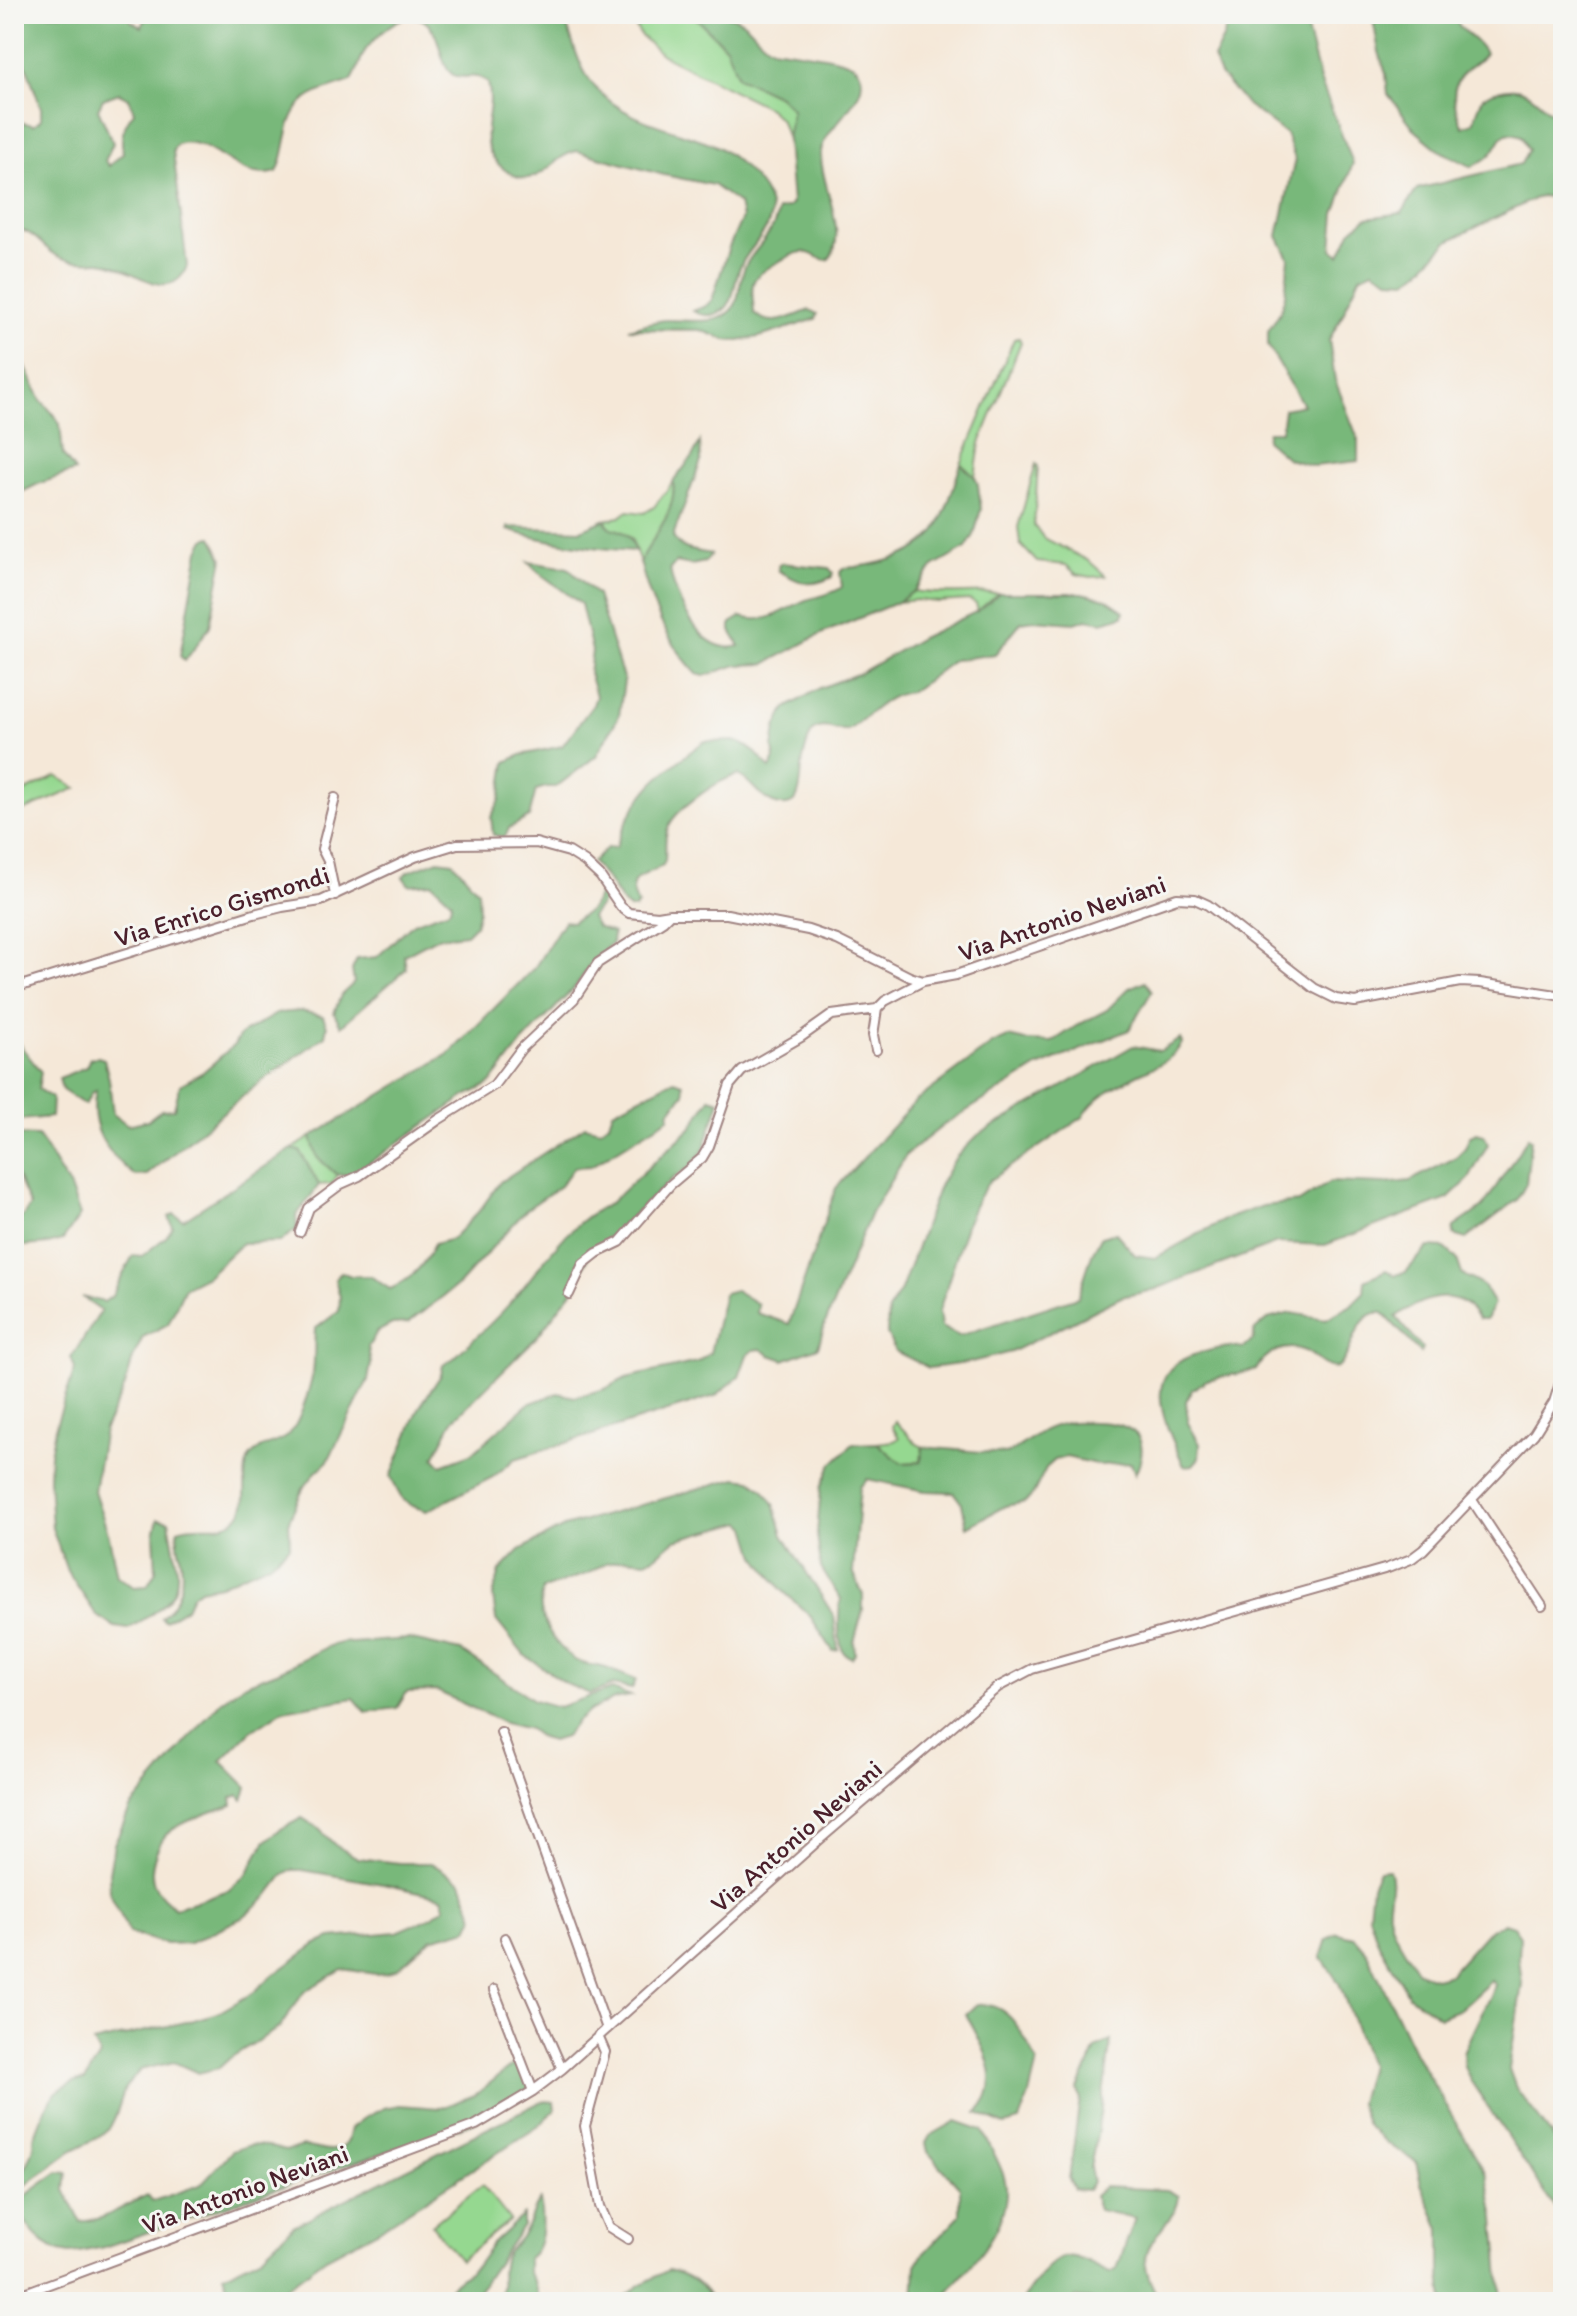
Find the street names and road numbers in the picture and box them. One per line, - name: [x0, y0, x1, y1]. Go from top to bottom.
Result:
- street label: Via Enrico Gismondi: [111, 858, 333, 954]
- street label: Via Antonio Neviani: [954, 867, 1170, 969]
- street label: Via Antonio Neviani: [703, 1753, 889, 1919]
- street label: Via Antonio Neviani: [137, 2137, 353, 2241]

